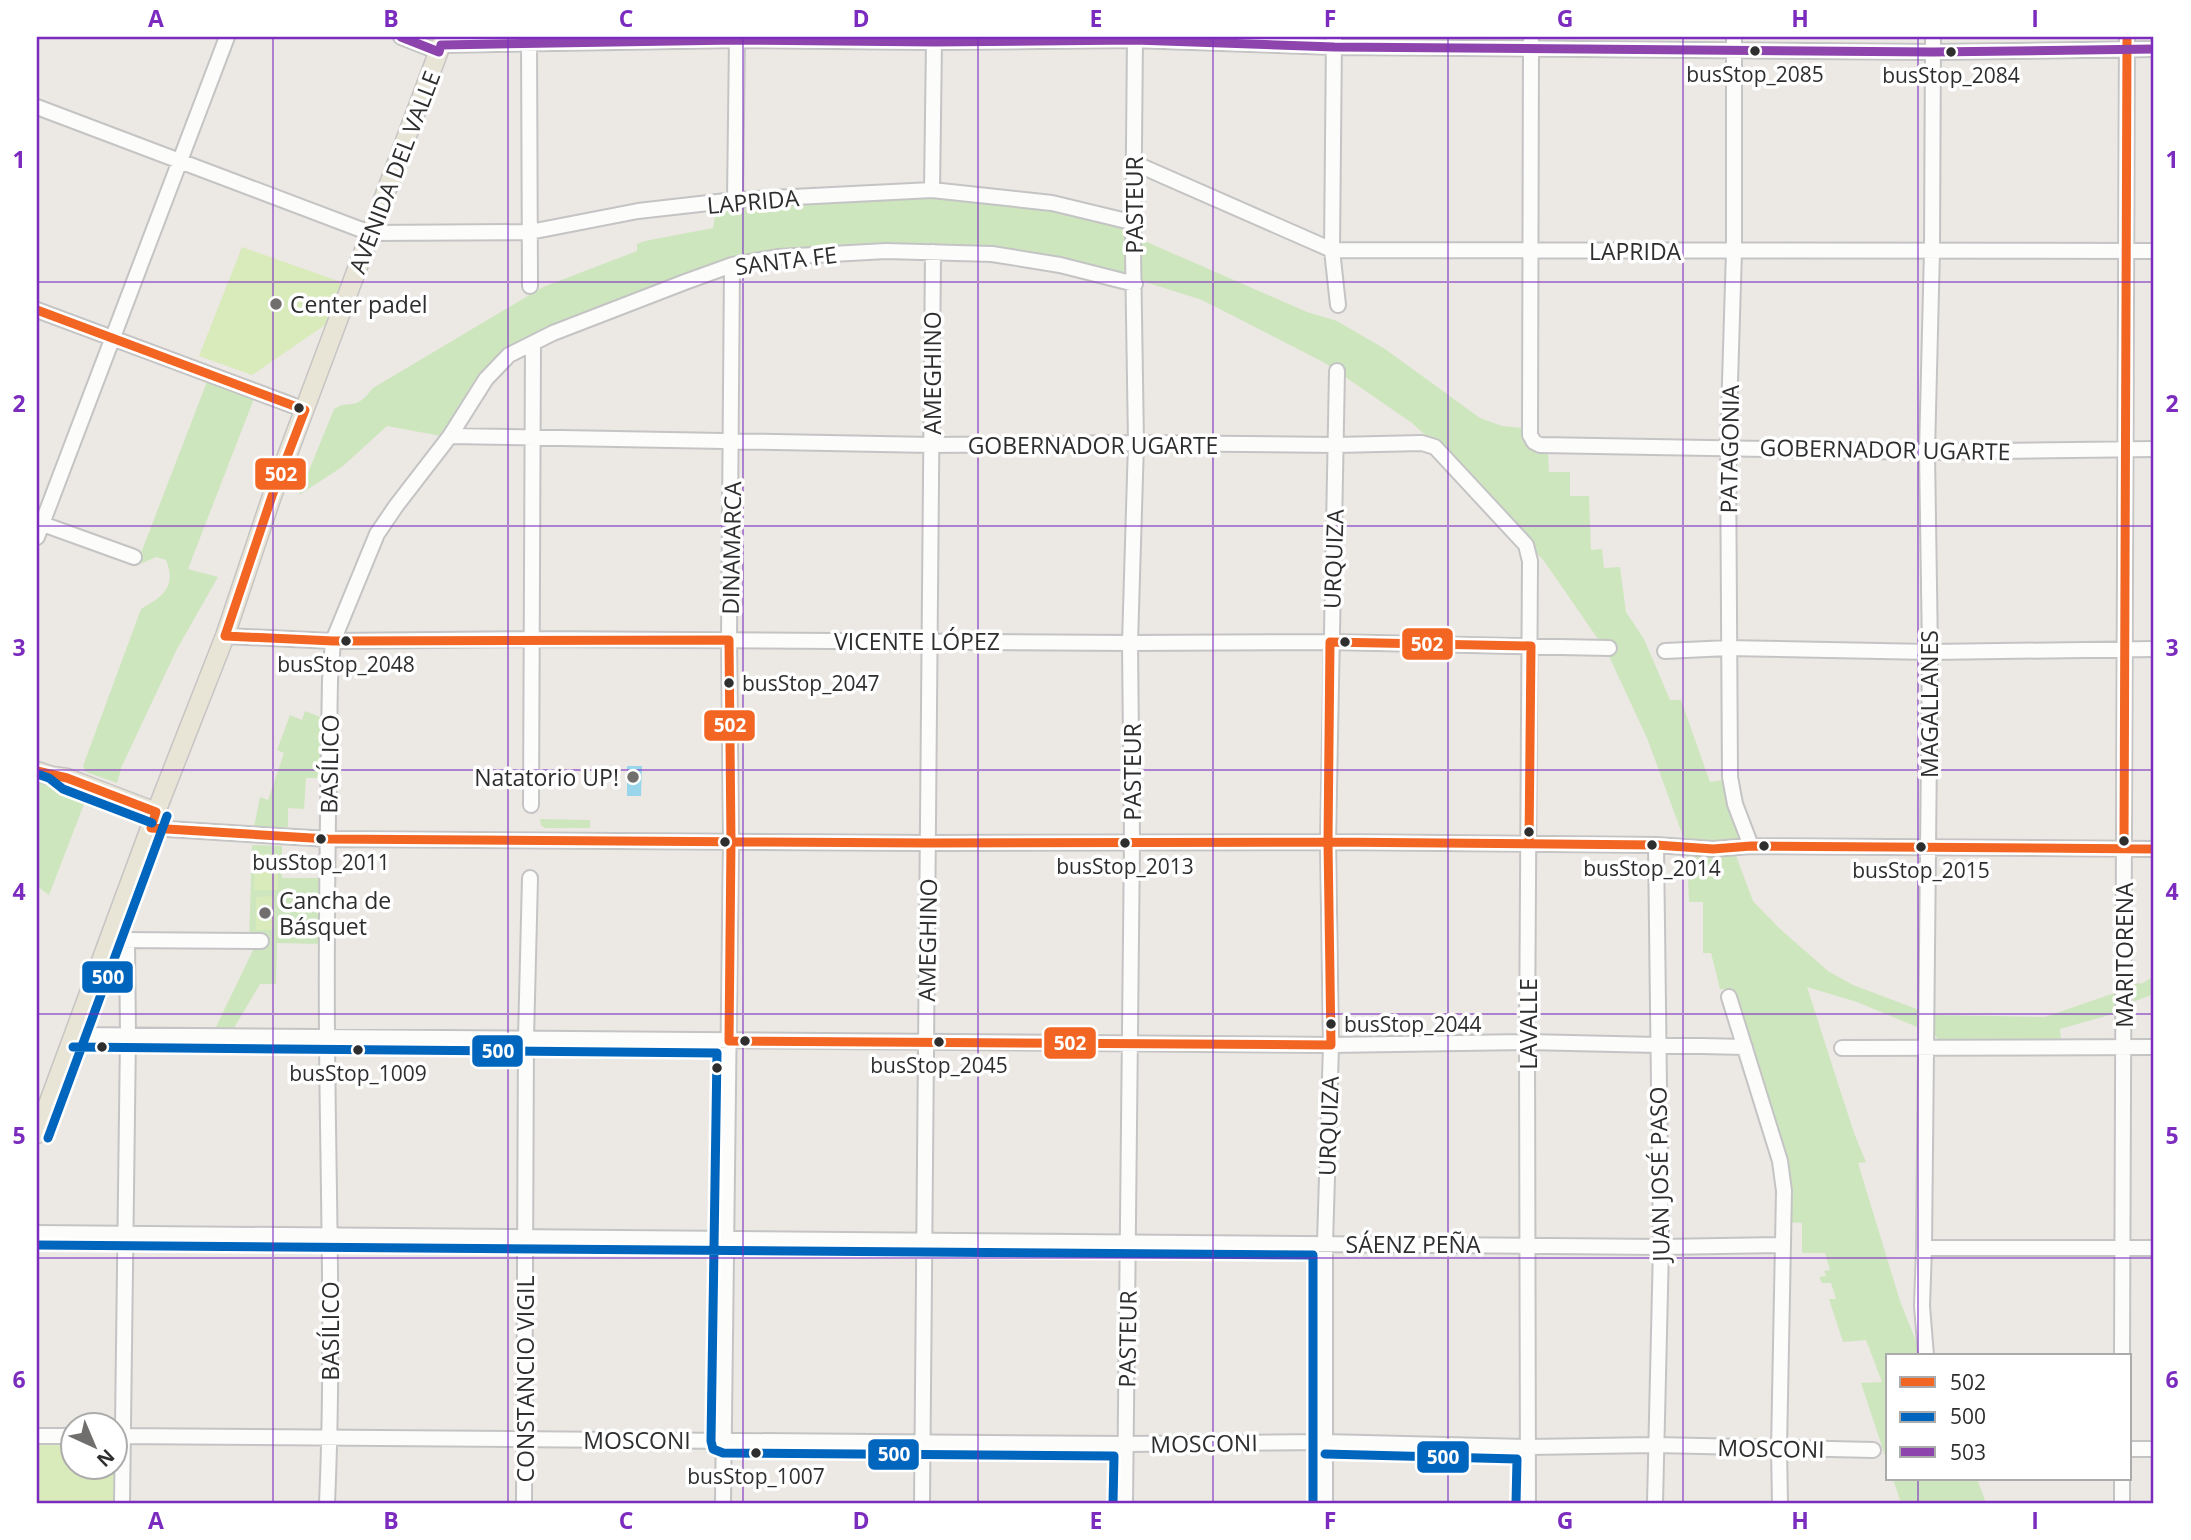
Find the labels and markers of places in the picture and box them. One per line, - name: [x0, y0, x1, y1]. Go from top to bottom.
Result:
- marker: busStop_2085: [1748, 44, 1762, 58]
- marker: busStop_2084: [1944, 45, 1958, 59]
- place label: busStop_2085: [1686, 60, 1824, 88]
- place label: busStop_2084: [1882, 61, 2020, 89]
- place label: Center padel: [290, 288, 428, 320]
- marker: Center padel: [268, 296, 284, 312]
- unlabelled marker: [292, 401, 306, 415]
- marker: busStop_2048: [339, 634, 353, 648]
- unlabelled marker: [1338, 635, 1352, 649]
- place label: busStop_2048: [277, 650, 415, 678]
- place label: busStop_2047: [742, 669, 879, 697]
- marker: busStop_2047: [722, 676, 736, 690]
- place label: Natatorio UP!: [474, 761, 619, 793]
- marker: Natatorio UP!: [625, 769, 641, 785]
- unlabelled marker: [1522, 825, 1536, 839]
- marker: busStop_2011: [314, 832, 328, 846]
- unlabelled marker: [2117, 834, 2131, 848]
- unlabelled marker: [718, 835, 732, 849]
- marker: busStop_2013: [1118, 836, 1132, 850]
- marker: busStop_2014: [1645, 838, 1659, 852]
- unlabelled marker: [1757, 839, 1771, 853]
- marker: busStop_2015: [1914, 840, 1928, 854]
- place label: busStop_2011: [252, 848, 390, 876]
- place label: busStop_2013: [1056, 852, 1194, 880]
- place label: busStop_2014: [1583, 854, 1721, 882]
- place label: busStop_2015: [1852, 856, 1990, 884]
- place label: Cancha de Básquet: [279, 884, 391, 942]
- marker: Cancha de Básquet: [257, 905, 273, 921]
- place label: busStop_2044: [1344, 1010, 1481, 1038]
- marker: busStop_2044: [1324, 1017, 1338, 1031]
- unlabelled marker: [738, 1034, 752, 1048]
- marker: busStop_2045: [932, 1035, 946, 1049]
- unlabelled marker: [95, 1040, 109, 1054]
- marker: busStop_1009: [351, 1043, 365, 1057]
- place label: busStop_2045: [870, 1051, 1008, 1079]
- place label: busStop_1009: [289, 1059, 427, 1087]
- unlabelled marker: [710, 1061, 724, 1075]
- marker: busStop_1007: [749, 1446, 763, 1460]
- place label: busStop_1007: [687, 1462, 825, 1490]

